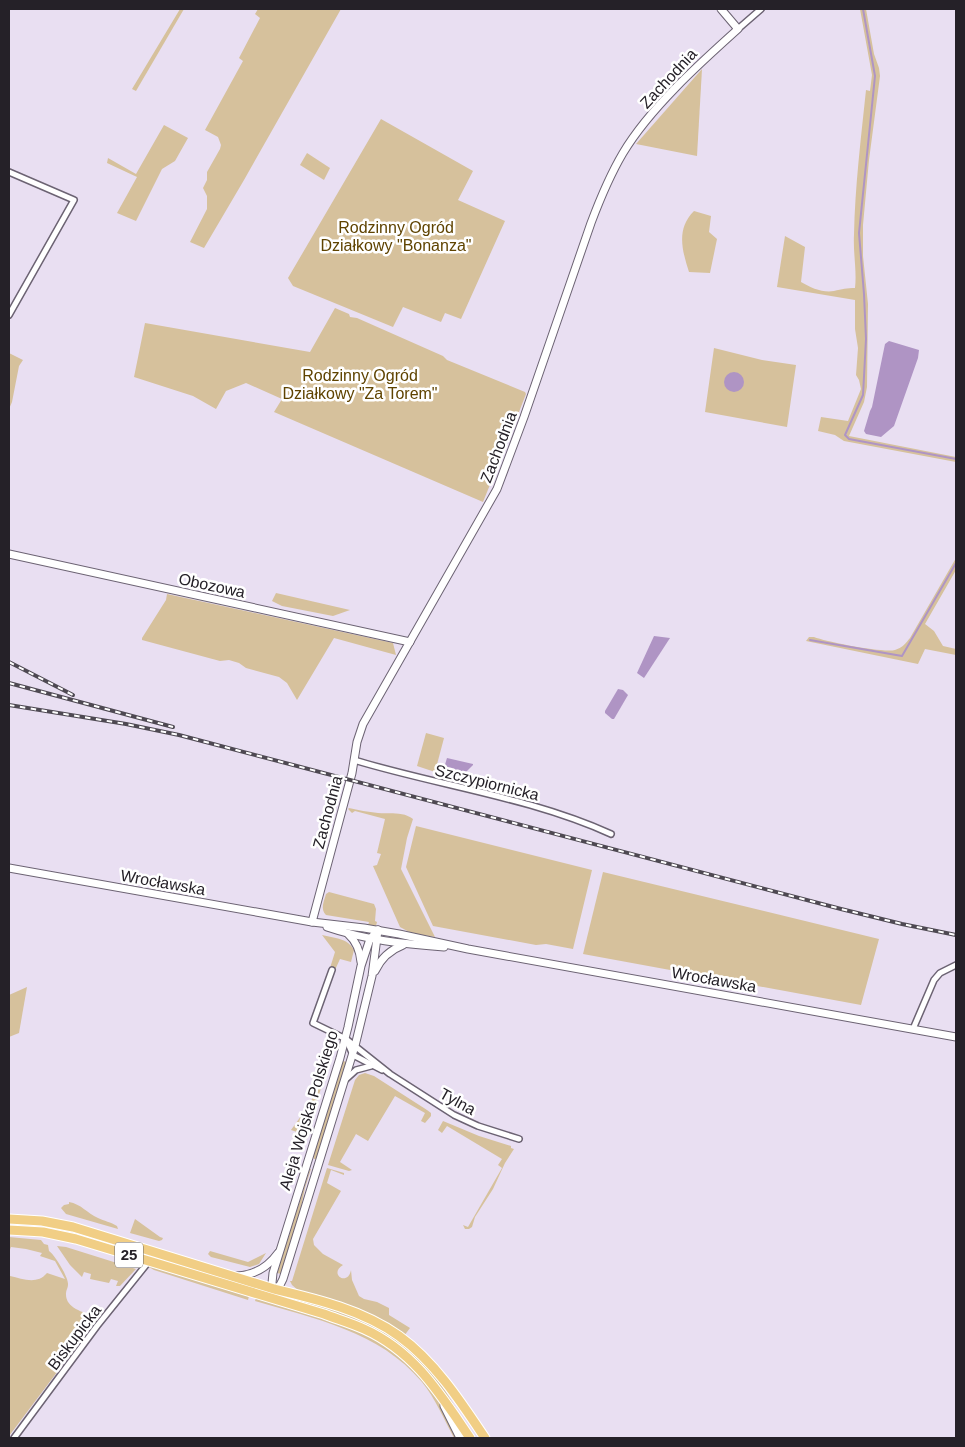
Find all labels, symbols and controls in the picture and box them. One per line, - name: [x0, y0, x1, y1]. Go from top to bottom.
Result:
- street label: Zachodnia: [637, 45, 700, 111]
- park label: Rodzinny Ogród Działkowy "Bonanza": [321, 219, 471, 254]
- park label: Rodzinny Ogród Działkowy "Za Torem": [282, 367, 438, 402]
- street label: Zachodnia: [477, 409, 520, 485]
- street label: Obozowa: [177, 570, 247, 601]
- street label: Szczypiornicka: [433, 761, 541, 804]
- street label: Zachodnia: [310, 774, 345, 850]
- street label: Wrocławska: [119, 867, 207, 898]
- street label: Wrocławska: [670, 964, 758, 995]
- street label: Aleja Wojska Polskiego: [276, 1028, 341, 1192]
- street label: Tylna: [437, 1085, 479, 1118]
- road number: 25: [115, 1242, 143, 1268]
- street label: Biskupicka: [45, 1302, 104, 1373]

